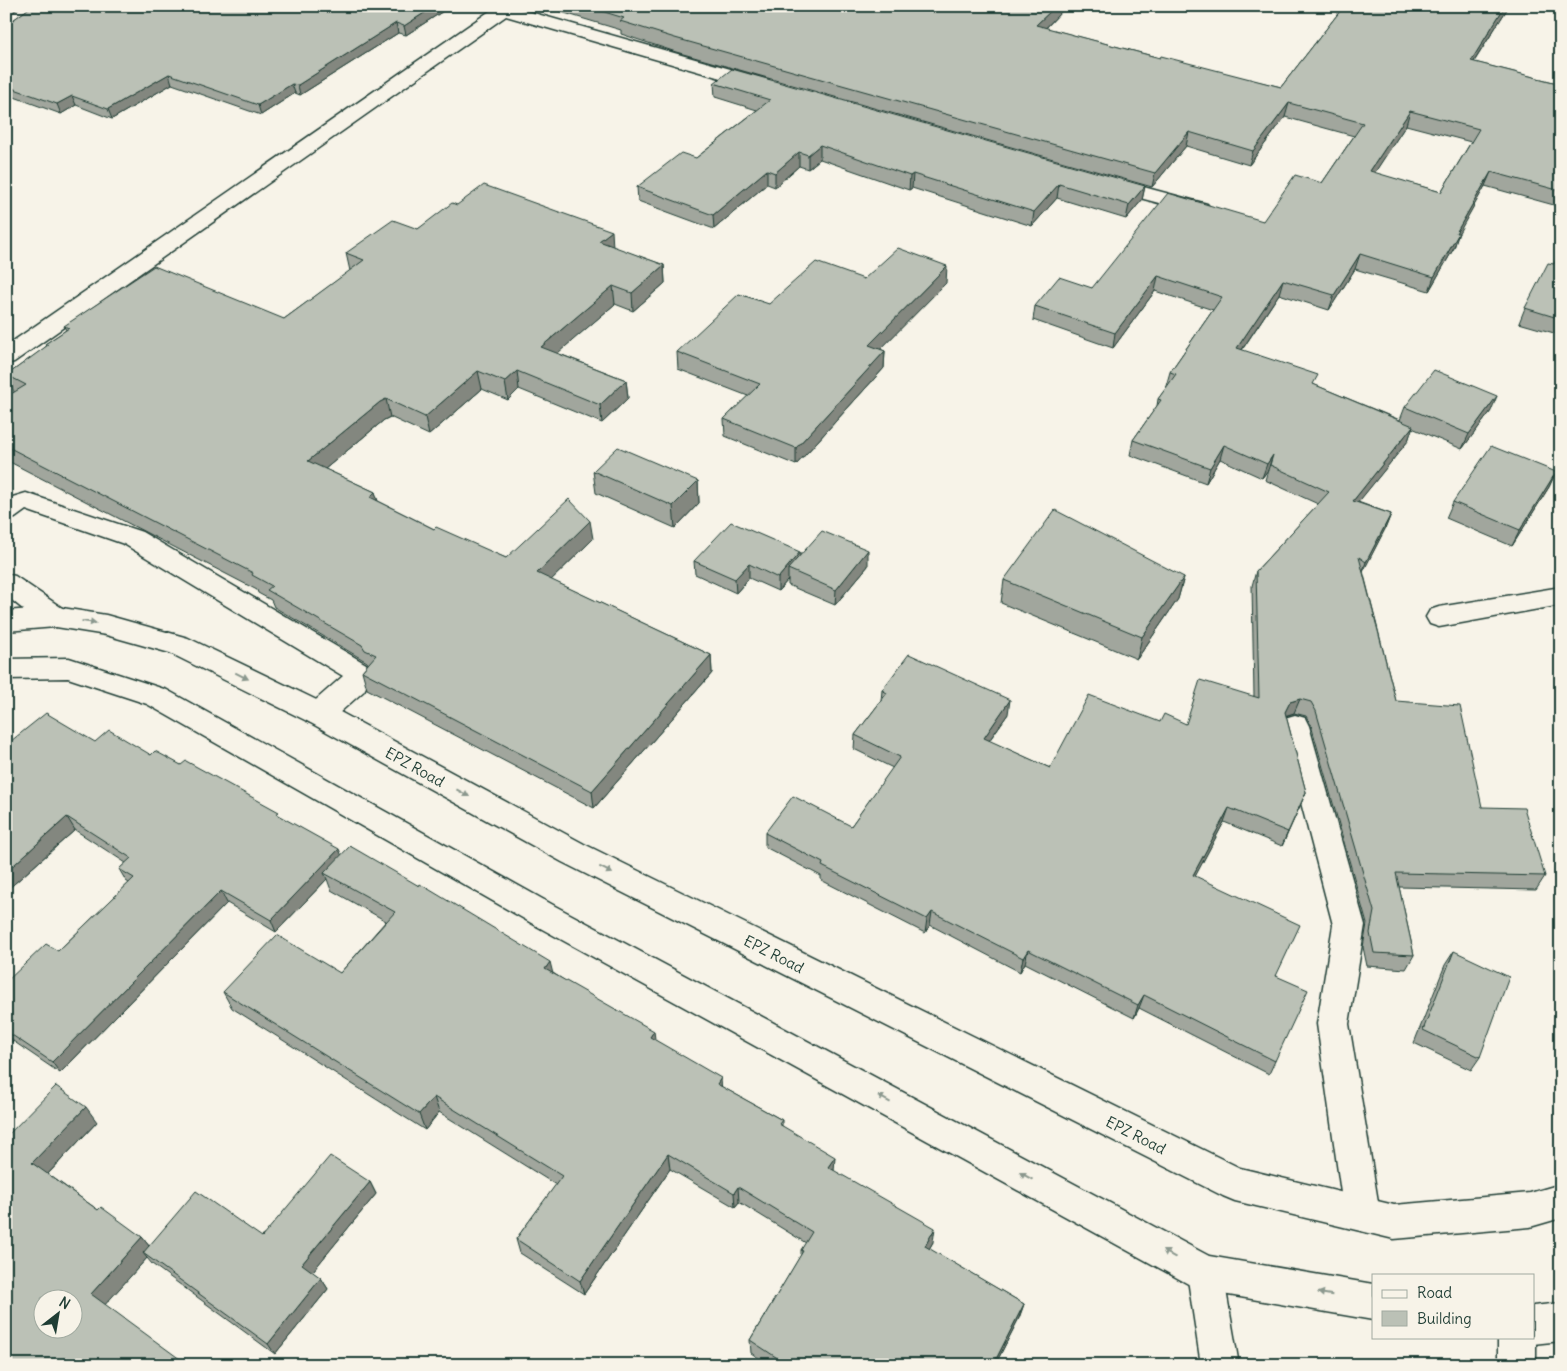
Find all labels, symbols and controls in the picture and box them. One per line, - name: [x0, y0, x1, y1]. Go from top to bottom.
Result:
- one-way arrow: [82, 619, 98, 627]
- one-way arrow: [235, 672, 249, 680]
- street label: EPZ Road: [382, 743, 448, 791]
- one-way arrow: [456, 788, 470, 797]
- one-way arrow: [599, 866, 613, 874]
- street label: EPZ Road: [741, 931, 807, 977]
- one-way arrow: [876, 1095, 891, 1103]
- street label: EPZ Road: [1103, 1112, 1169, 1158]
- one-way arrow: [1020, 1172, 1033, 1181]
- one-way arrow: [1162, 1250, 1177, 1258]
- legend: [1372, 1274, 1534, 1338]
- text: Road: [1417, 1283, 1452, 1302]
- north arrow: [32, 1288, 82, 1338]
- one-way arrow: [1317, 1289, 1333, 1297]
- text: N: [56, 1293, 73, 1313]
- text: Building: [1417, 1309, 1472, 1328]

